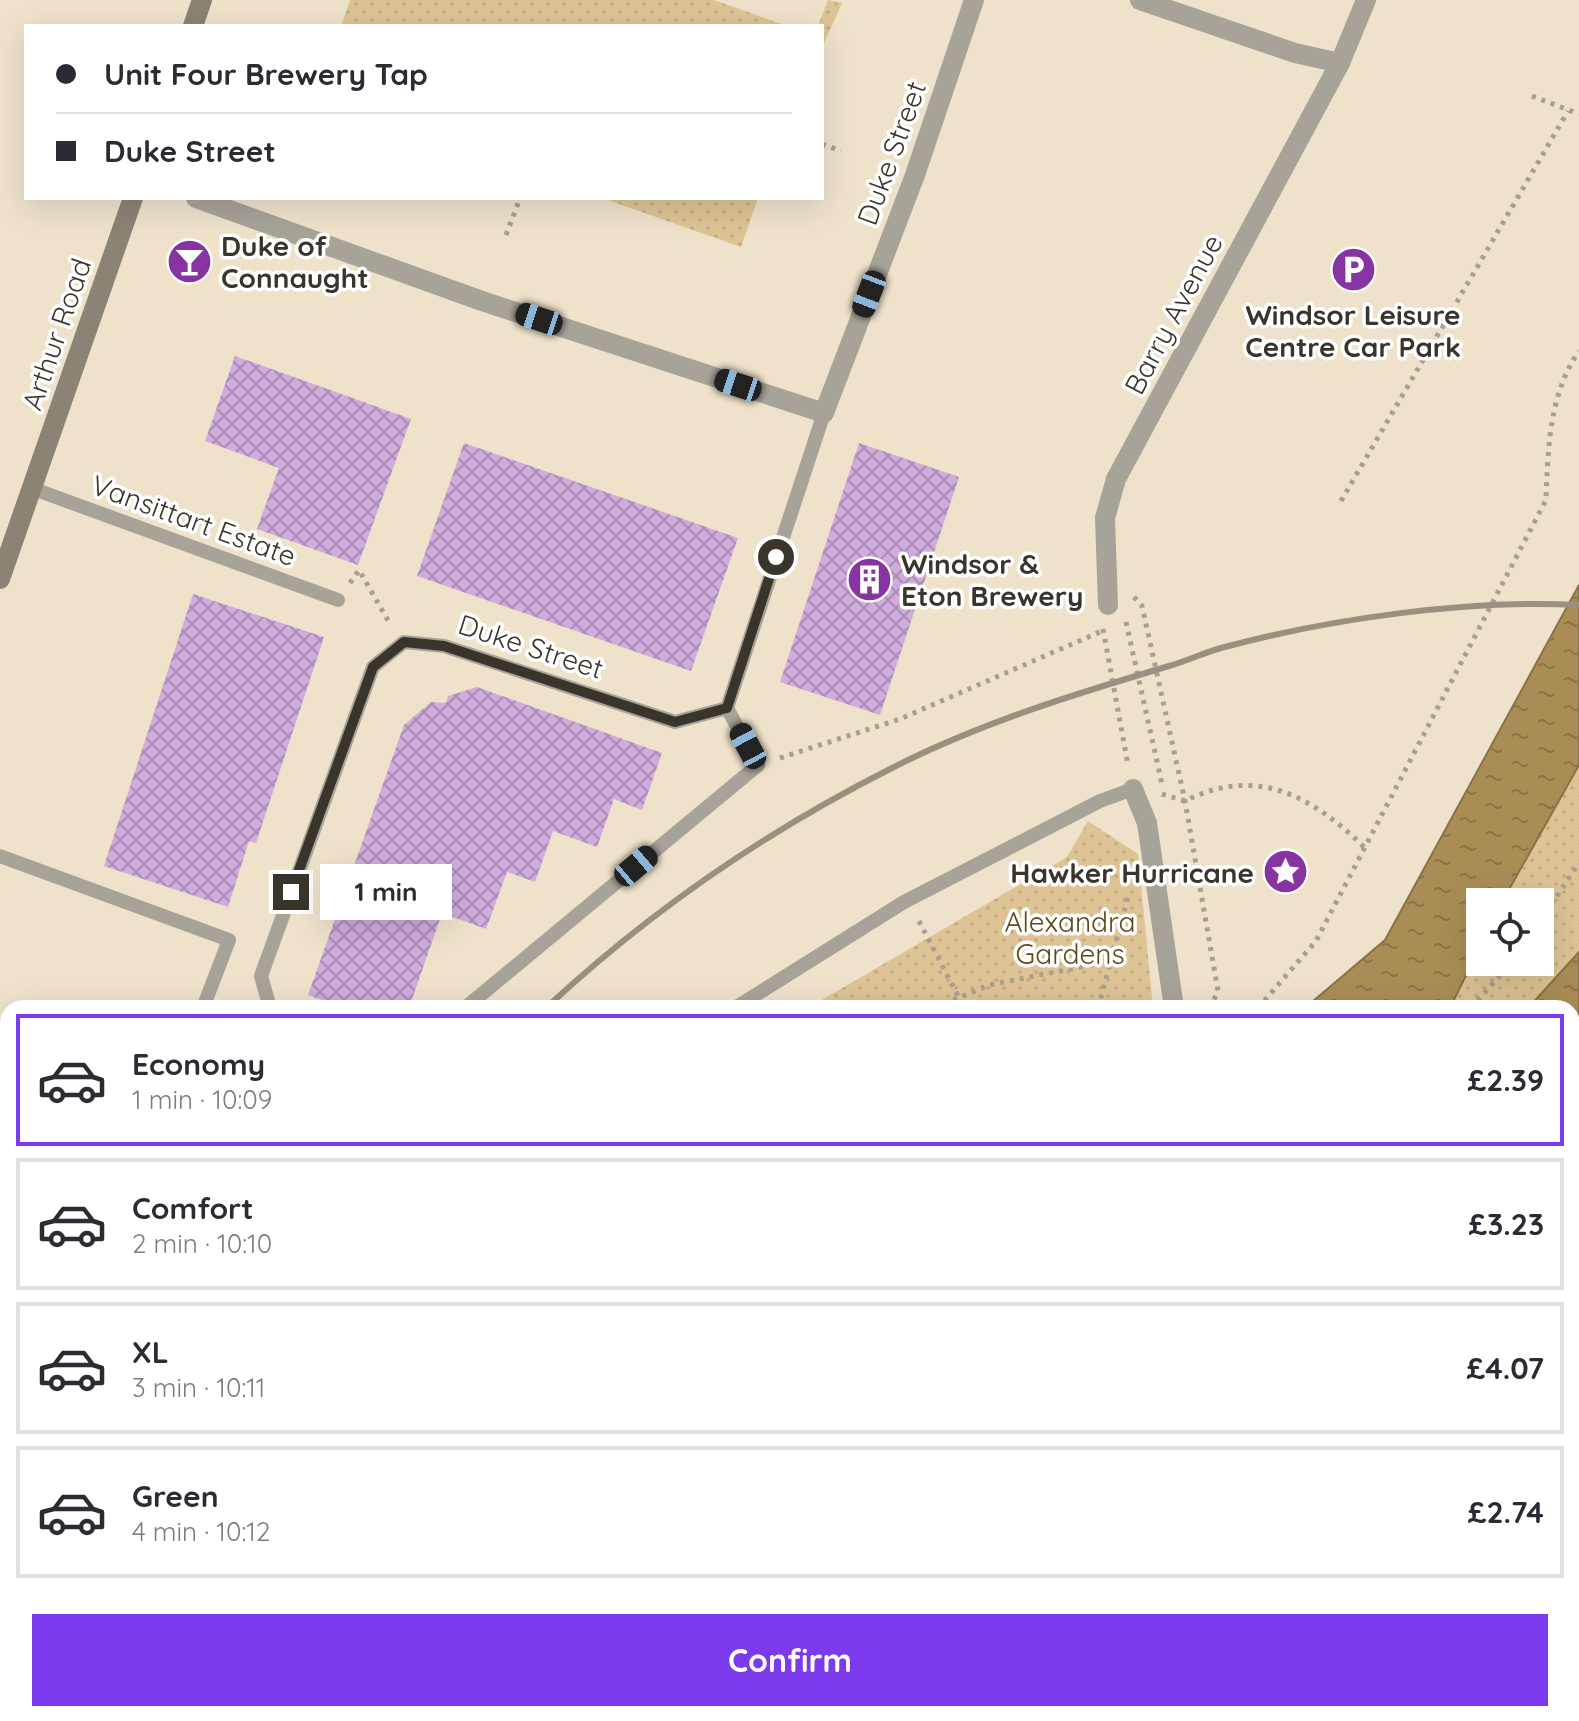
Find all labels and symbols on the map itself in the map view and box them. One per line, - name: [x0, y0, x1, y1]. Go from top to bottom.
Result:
- street label: Duke Street: [849, 76, 933, 230]
- place label: Duke of Connaught: [221, 228, 369, 295]
- street label: Barry Avenue: [1116, 228, 1230, 400]
- bar icon: Duke of Connaught: [166, 237, 214, 285]
- parking icon: Windsor Leisure Centre Car Park: [1329, 245, 1377, 293]
- street label: Arthur Road: [14, 254, 98, 414]
- car: [849, 267, 889, 321]
- place label: Windsor Leisure Centre Car Park: [1245, 297, 1461, 364]
- car: [512, 300, 566, 338]
- car: [711, 366, 765, 404]
- street label: Vansittart Estate: [87, 467, 301, 573]
- route start: [758, 539, 794, 575]
- place label: Windsor & Eton Brewery: [901, 546, 1083, 613]
- building icon: Windsor & Eton Brewery: [846, 555, 894, 603]
- street label: Duke Street: [454, 606, 608, 686]
- car: [726, 719, 770, 773]
- car: [610, 841, 662, 891]
- place icon: Hawker Hurricane: [1261, 848, 1309, 896]
- place label: Hawker Hurricane: [1010, 855, 1254, 890]
- callout: 1 min: [319, 864, 451, 920]
- route end: [273, 874, 309, 910]
- park label: Alexandra Gardens: [1005, 904, 1135, 971]

